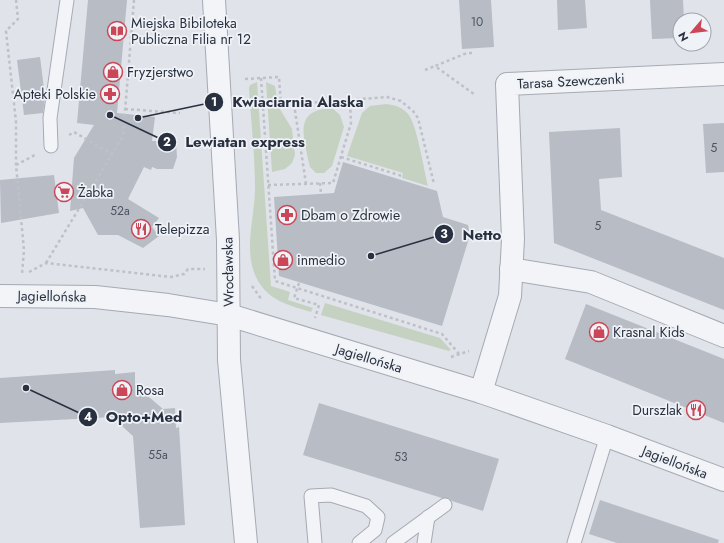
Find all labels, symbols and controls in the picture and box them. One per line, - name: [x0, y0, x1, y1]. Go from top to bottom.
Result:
- north arrow: [672, 12, 712, 52]
- place label: Miejska Bibiloteka Publiczna Filia nr 12: [131, 13, 251, 49]
- house number: 10: [471, 13, 483, 31]
- library icon: Miejska Bibiloteka Publiczna Filia nr 12: [106, 20, 128, 42]
- text: N: [674, 29, 692, 44]
- shop icon: Fryzjerstwo: [102, 61, 124, 83]
- place label: Fryzjerstwo: [127, 62, 194, 82]
- street label: Tarasa Szewczenki: [517, 68, 625, 94]
- pharmacy icon: Apteki Polskie: [99, 83, 121, 105]
- place label: Apteki Polskie: [13, 84, 96, 104]
- callout: Kwiaciarnia Alaska: [204, 88, 371, 115]
- text: Kwiaciarnia Alaska: [232, 91, 364, 113]
- text: 1: [211, 93, 217, 111]
- callout: Lewiatan express: [157, 128, 313, 155]
- text: Lewiatan express: [185, 131, 305, 153]
- text: 2: [163, 133, 171, 151]
- house number: 5: [711, 139, 718, 157]
- supermarket icon: Żabka: [53, 181, 75, 203]
- place label: Żabka: [78, 182, 113, 202]
- house number: 52a: [110, 202, 130, 220]
- pharmacy icon: Dbam o Zdrowie: [276, 204, 298, 226]
- place label: Dbam o Zdrowie: [301, 205, 400, 225]
- house number: 5: [595, 217, 602, 235]
- restaurant icon: Telepizza: [130, 218, 152, 240]
- place label: Telepizza: [155, 219, 209, 239]
- callout: Netto: [434, 221, 509, 248]
- text: Netto: [463, 224, 502, 246]
- text: 3: [440, 225, 448, 243]
- street label: Wrocławska: [217, 237, 239, 307]
- shop icon: inmedio: [272, 249, 294, 271]
- place label: inmedio: [297, 250, 346, 270]
- street label: Jagiellońska: [15, 285, 87, 307]
- shop icon: Krasnal Kids: [588, 321, 610, 343]
- place label: Krasnal Kids: [613, 322, 685, 342]
- street label: Jagiellońska: [331, 338, 405, 378]
- shop icon: Rosa: [111, 379, 133, 401]
- place label: Rosa: [136, 380, 164, 400]
- restaurant icon: Durszlak: [685, 399, 707, 421]
- place label: Durszlak: [632, 400, 683, 420]
- callout: Opto+Med: [78, 403, 190, 430]
- text: Opto+Med: [106, 406, 182, 428]
- text: 4: [84, 408, 92, 426]
- street label: Jagiellońska: [637, 440, 711, 484]
- house number: 55a: [148, 446, 168, 464]
- house number: 53: [394, 448, 408, 466]

